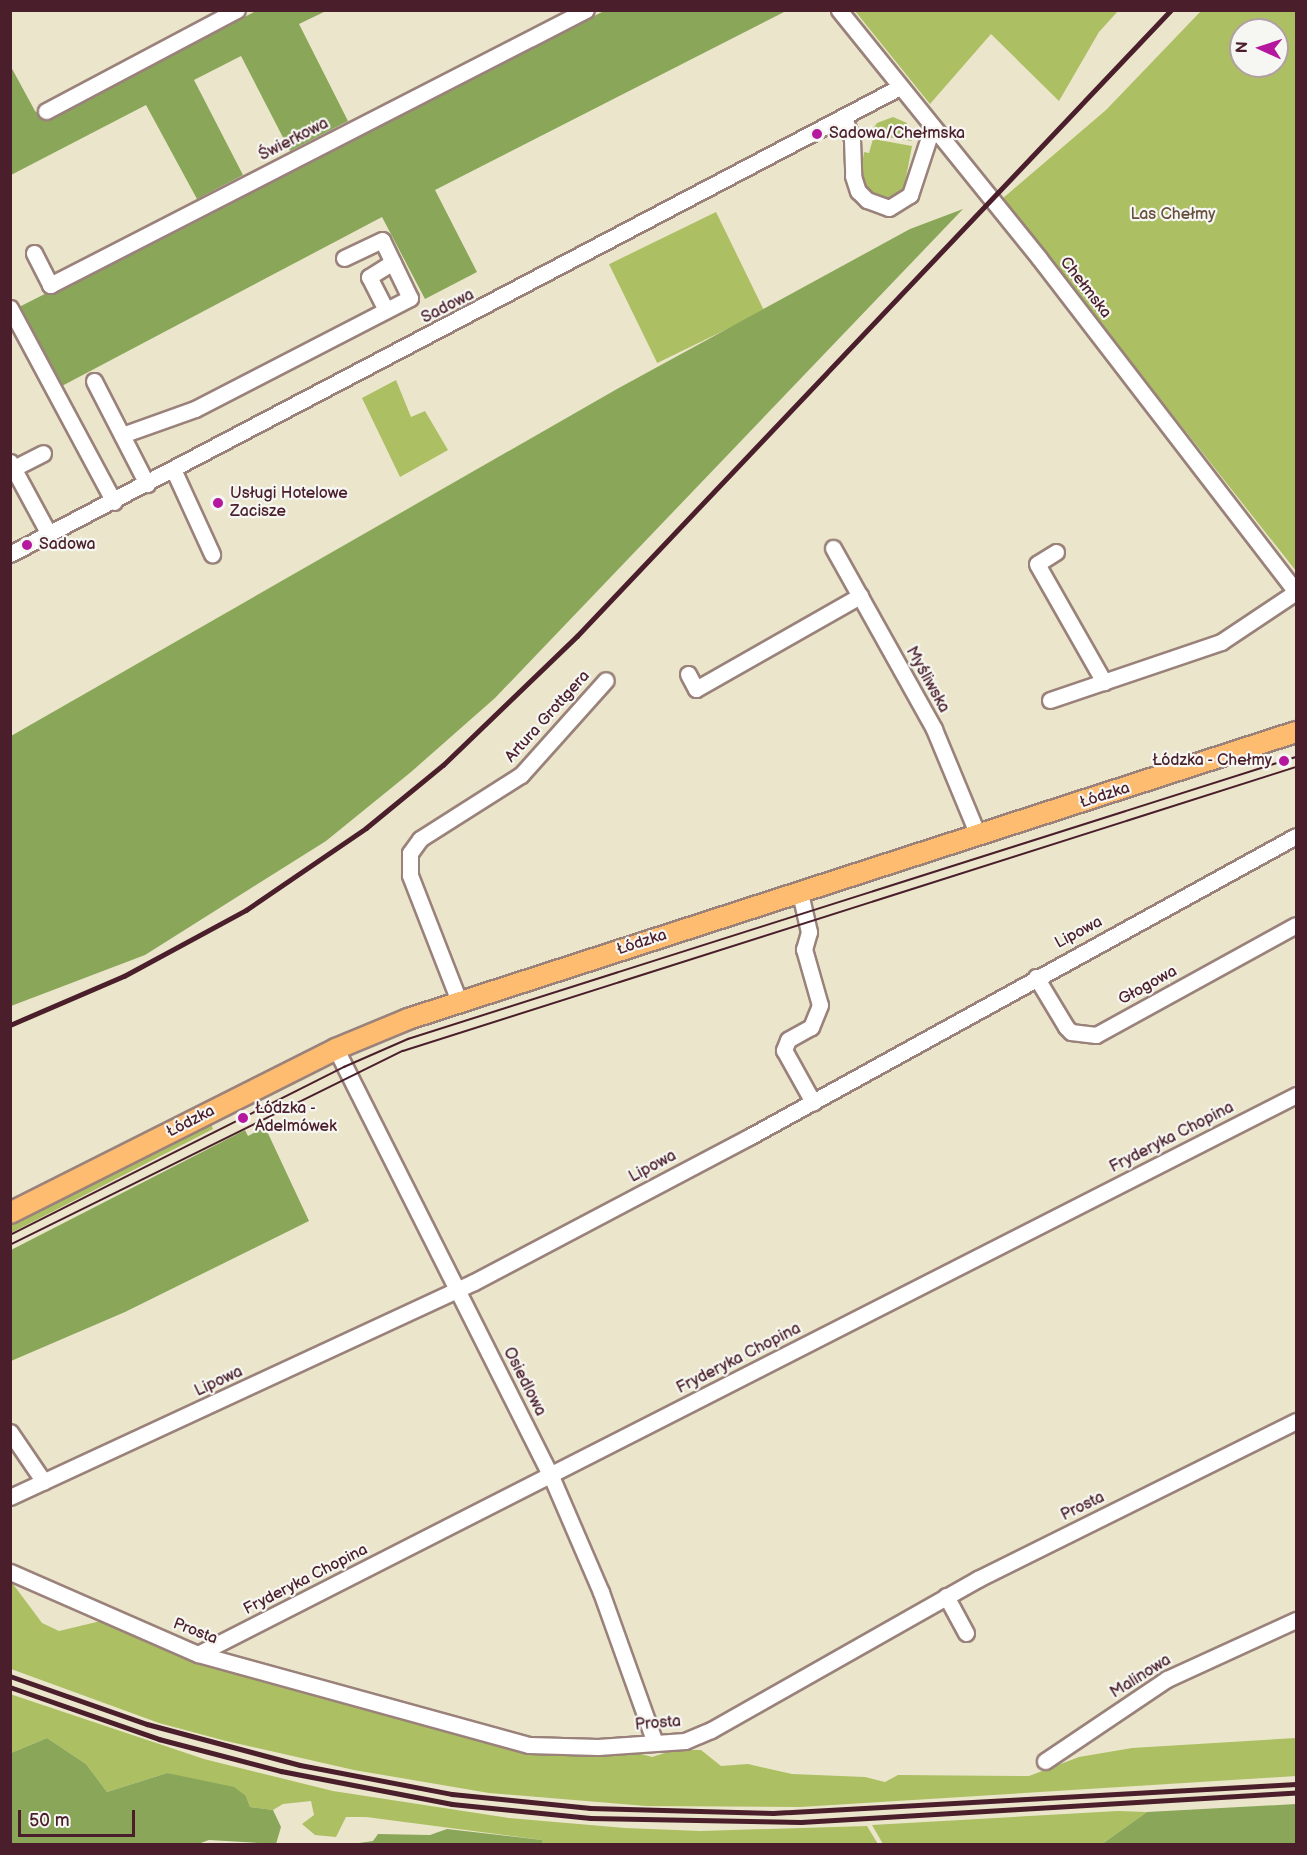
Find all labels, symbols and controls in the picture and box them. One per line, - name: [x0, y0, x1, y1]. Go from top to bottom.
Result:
- north arrow: [1229, 18, 1289, 78]
- text: N: [1233, 41, 1252, 54]
- street label: Świerkowa: [256, 114, 332, 166]
- place label: Sadowa/Chełmska: [829, 124, 965, 144]
- marker: Sadowa/Chełmska: [810, 127, 824, 141]
- park label: Las Chełmy: [1130, 205, 1216, 225]
- street label: Chełmska: [1055, 254, 1115, 322]
- street label: Sadowa: [418, 286, 478, 328]
- place label: Usługi Hotelowe Zacisze: [230, 484, 348, 522]
- marker: Usługi Hotelowe Zacisze: [211, 496, 225, 510]
- place label: Sadowa: [39, 535, 96, 555]
- marker: Sadowa: [20, 538, 34, 552]
- street label: Myśliwska: [901, 644, 953, 716]
- street label: Artura Grottgera: [502, 667, 594, 767]
- place label: Łódzka - Chełmy: [1151, 751, 1272, 771]
- marker: Łódzka - Chełmy: [1277, 754, 1291, 768]
- street label: Łódzka: [1078, 779, 1132, 813]
- street label: Lipowa: [1052, 913, 1106, 953]
- street label: Łódzka: [615, 926, 669, 960]
- street label: Głogowa: [1115, 962, 1181, 1010]
- street label: Fryderyka Chopina: [1107, 1098, 1237, 1178]
- place label: Łódzka - Adelmówek: [255, 1099, 337, 1137]
- street label: Łódzka: [164, 1102, 218, 1142]
- marker: Łódzka - Adelmówek: [236, 1111, 250, 1125]
- street label: Lipowa: [626, 1147, 680, 1187]
- street label: Fryderyka Chopina: [674, 1319, 804, 1399]
- street label: Osiedlowa: [499, 1344, 549, 1420]
- street label: Lipowa: [192, 1363, 246, 1401]
- street label: Prosta: [1058, 1488, 1108, 1526]
- street label: Fryderyka Chopina: [241, 1540, 371, 1620]
- street label: Prosta: [170, 1615, 220, 1649]
- street label: Malinowa: [1107, 1651, 1175, 1703]
- street label: Prosta: [634, 1712, 682, 1736]
- scale bar: [21, 1798, 138, 1836]
- text: 50 m: [29, 1810, 70, 1831]

